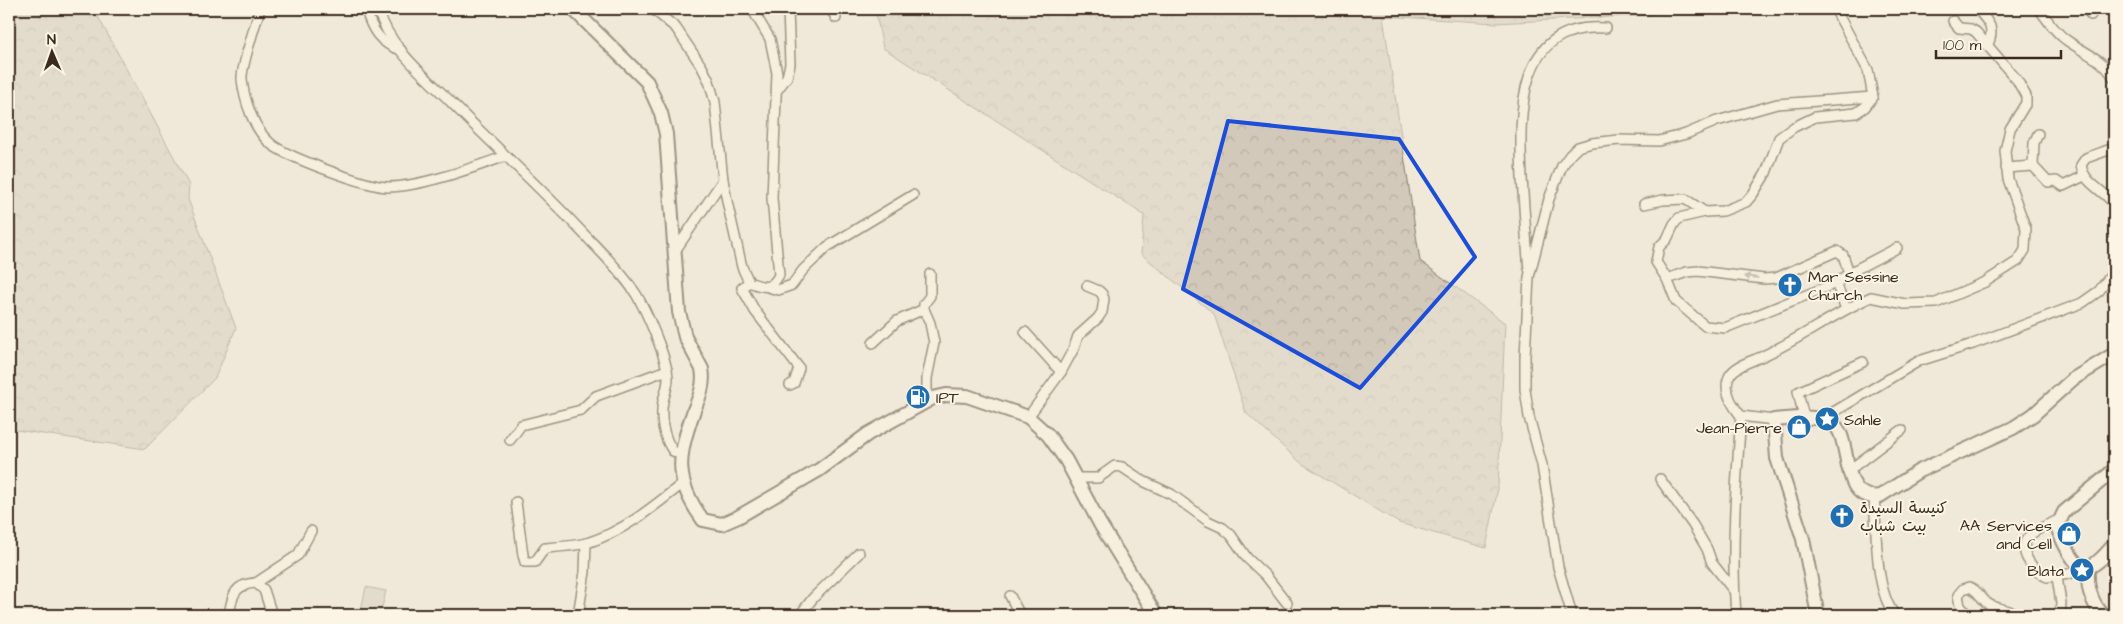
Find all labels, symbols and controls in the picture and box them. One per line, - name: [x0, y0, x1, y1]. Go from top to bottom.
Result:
- north arrow: [28, 28, 78, 78]
- scale bar: [1936, 28, 2060, 60]
- text: N: [47, 30, 57, 50]
- text: 100 m: [1943, 35, 1982, 56]
- place label: Mar Sessine Church: [1808, 266, 1899, 306]
- church icon: Mar Sessine Church: [1777, 272, 1803, 298]
- one-way arrow: [1743, 273, 1759, 281]
- fuel station icon: IPT: [905, 384, 931, 410]
- place label: IPT: [936, 387, 959, 409]
- place icon: Sahle: [1814, 406, 1840, 432]
- place label: Sahle: [1844, 409, 1882, 431]
- shop icon: Jean-Pierre: [1786, 414, 1812, 440]
- place label: Jean-Pierre: [1696, 417, 1782, 439]
- place label: كنيسة السيدة بيت شباب: [1860, 497, 1947, 537]
- church icon: كنيسة السيدة بيت شباب: [1829, 503, 1855, 529]
- place label: AA Services and Cell: [1960, 515, 2052, 555]
- shop icon: AA Services and Cell: [2056, 521, 2082, 547]
- place icon: Blata: [2069, 557, 2095, 583]
- place label: Blata: [2027, 560, 2064, 582]

